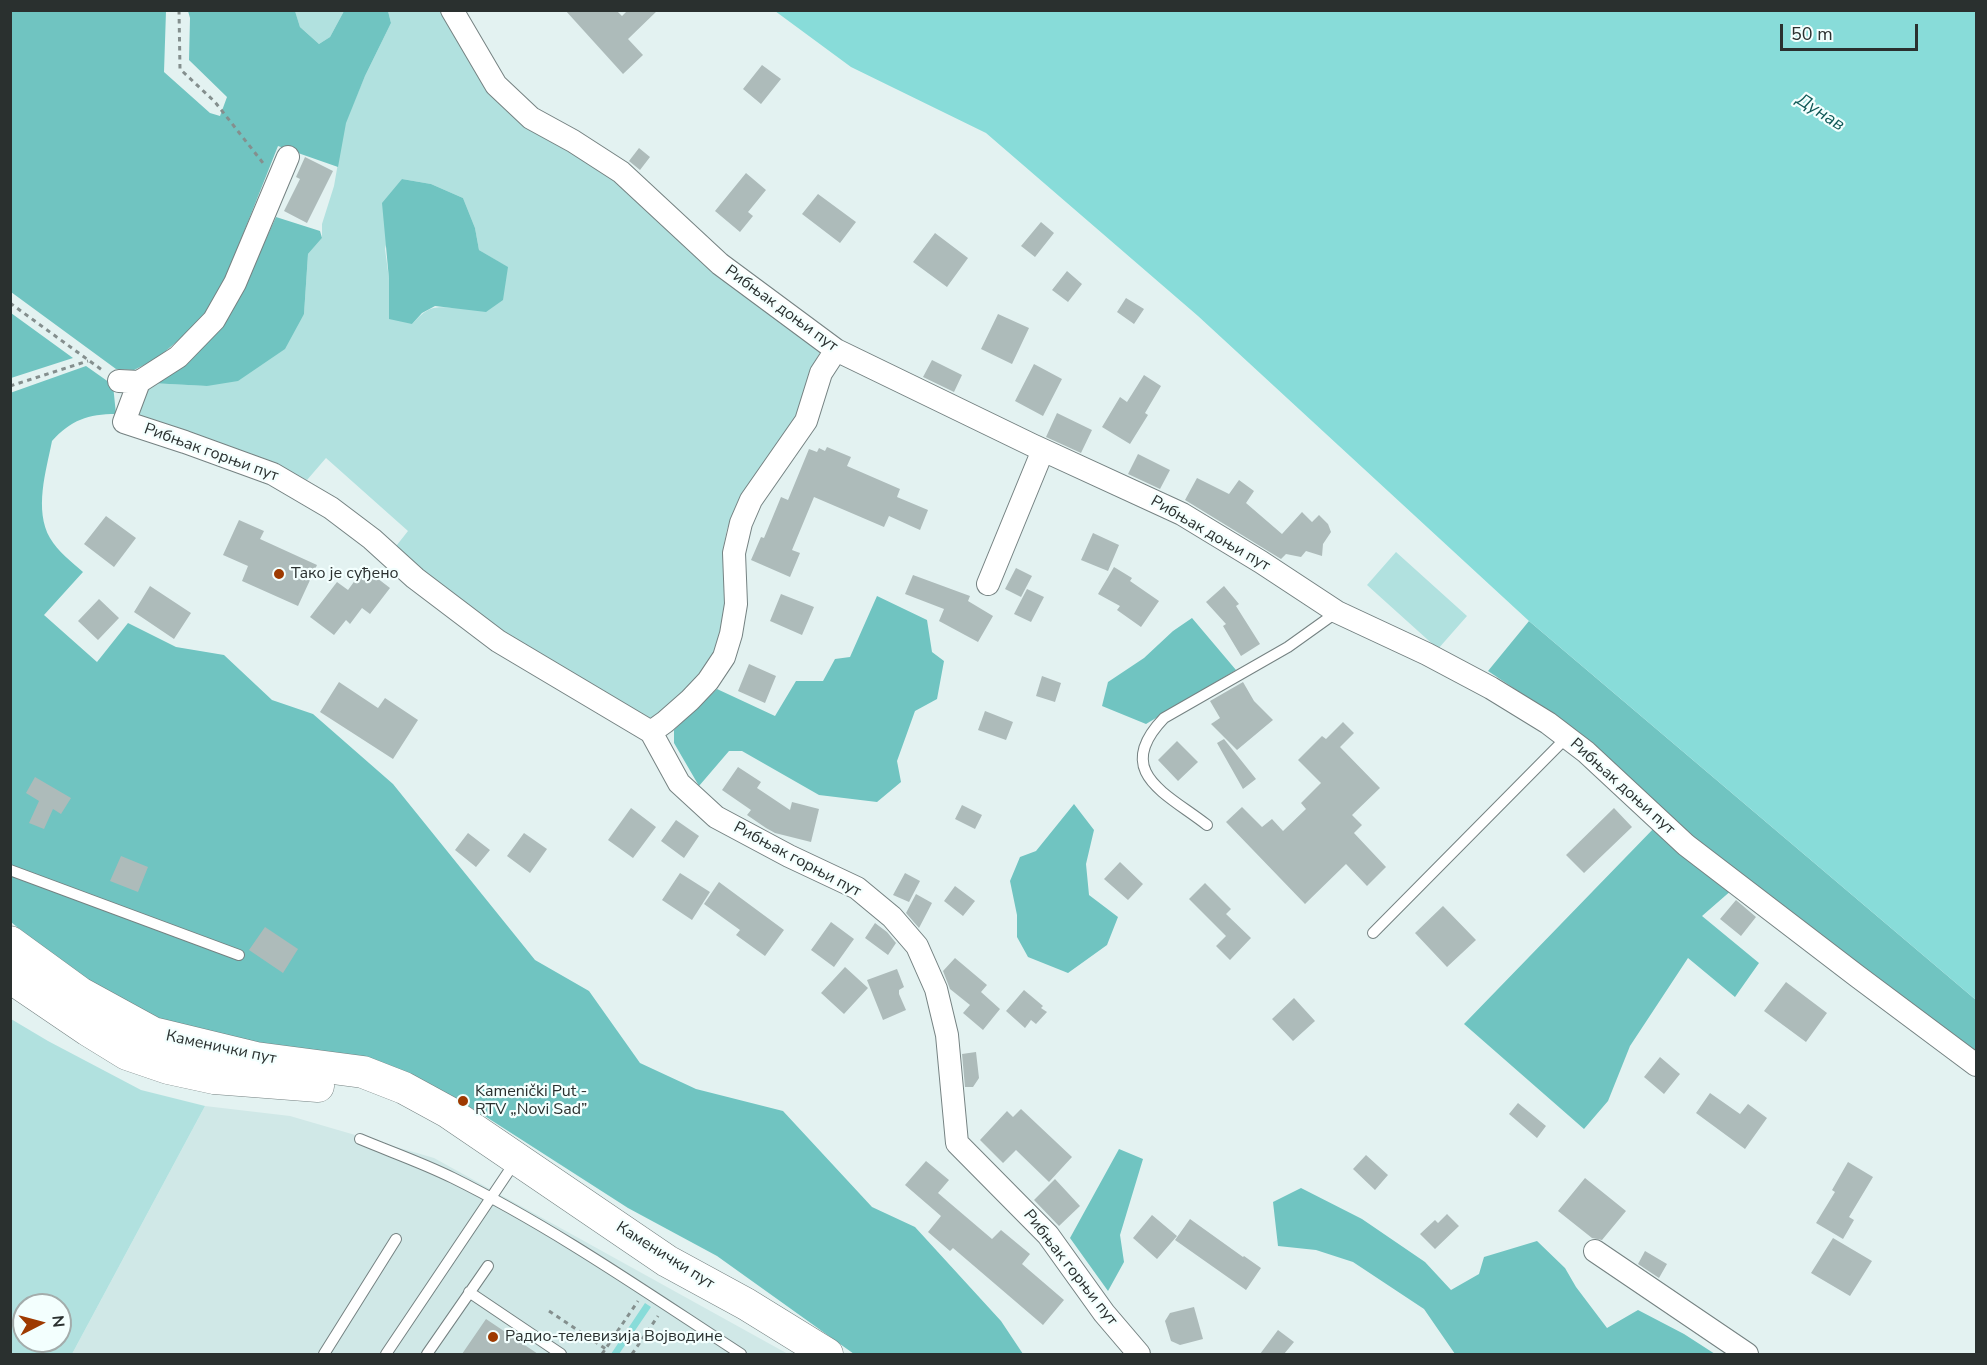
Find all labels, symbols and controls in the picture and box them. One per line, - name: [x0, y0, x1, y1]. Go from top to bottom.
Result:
- scale bar: [1783, 12, 1921, 50]
- text: 50 m: [1791, 22, 1833, 46]
- water label: Дунав: [1792, 89, 1848, 137]
- street label: Рибњак доњи пут: [721, 262, 841, 356]
- street label: Рибњак горњи пут: [141, 420, 281, 486]
- street label: Рибњак доњи пут: [1147, 492, 1273, 576]
- place label: Тако је суђено: [291, 564, 399, 584]
- marker: Тако је суђено: [272, 567, 286, 581]
- street label: Рибњак доњи пут: [1566, 735, 1678, 839]
- street label: Рибњак горњи пут: [730, 818, 864, 902]
- street label: Каменички пут: [164, 1027, 278, 1069]
- place label: Kamenički Put - RTV „Novi Sad”: [475, 1082, 587, 1120]
- marker: Kamenički Put - RTV „Novi Sad”: [456, 1094, 470, 1108]
- street label: Рибњак горњи пут: [1019, 1206, 1121, 1330]
- street label: Каменички пут: [612, 1218, 718, 1294]
- north arrow: [12, 1293, 72, 1353]
- text: N: [46, 1314, 69, 1328]
- place label: Радио-телевизија Војводине: [505, 1327, 723, 1347]
- marker: Радио-телевизија Војводине: [486, 1330, 500, 1344]

